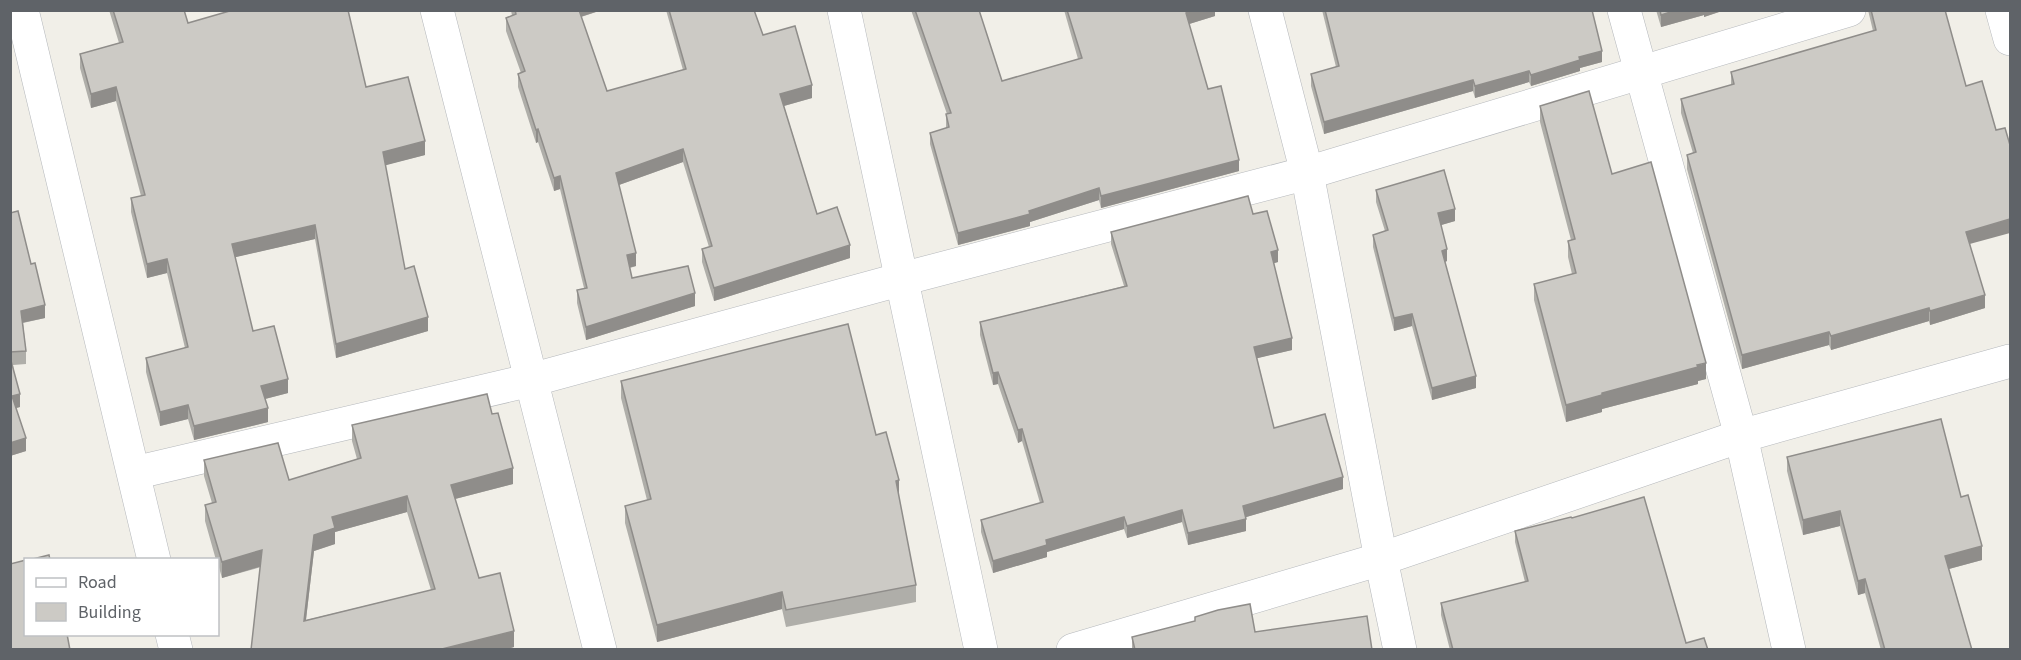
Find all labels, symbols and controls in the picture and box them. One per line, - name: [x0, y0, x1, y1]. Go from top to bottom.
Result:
- legend: [24, 558, 219, 636]
- text: Road: [78, 570, 117, 595]
- text: Building: [78, 600, 141, 625]

